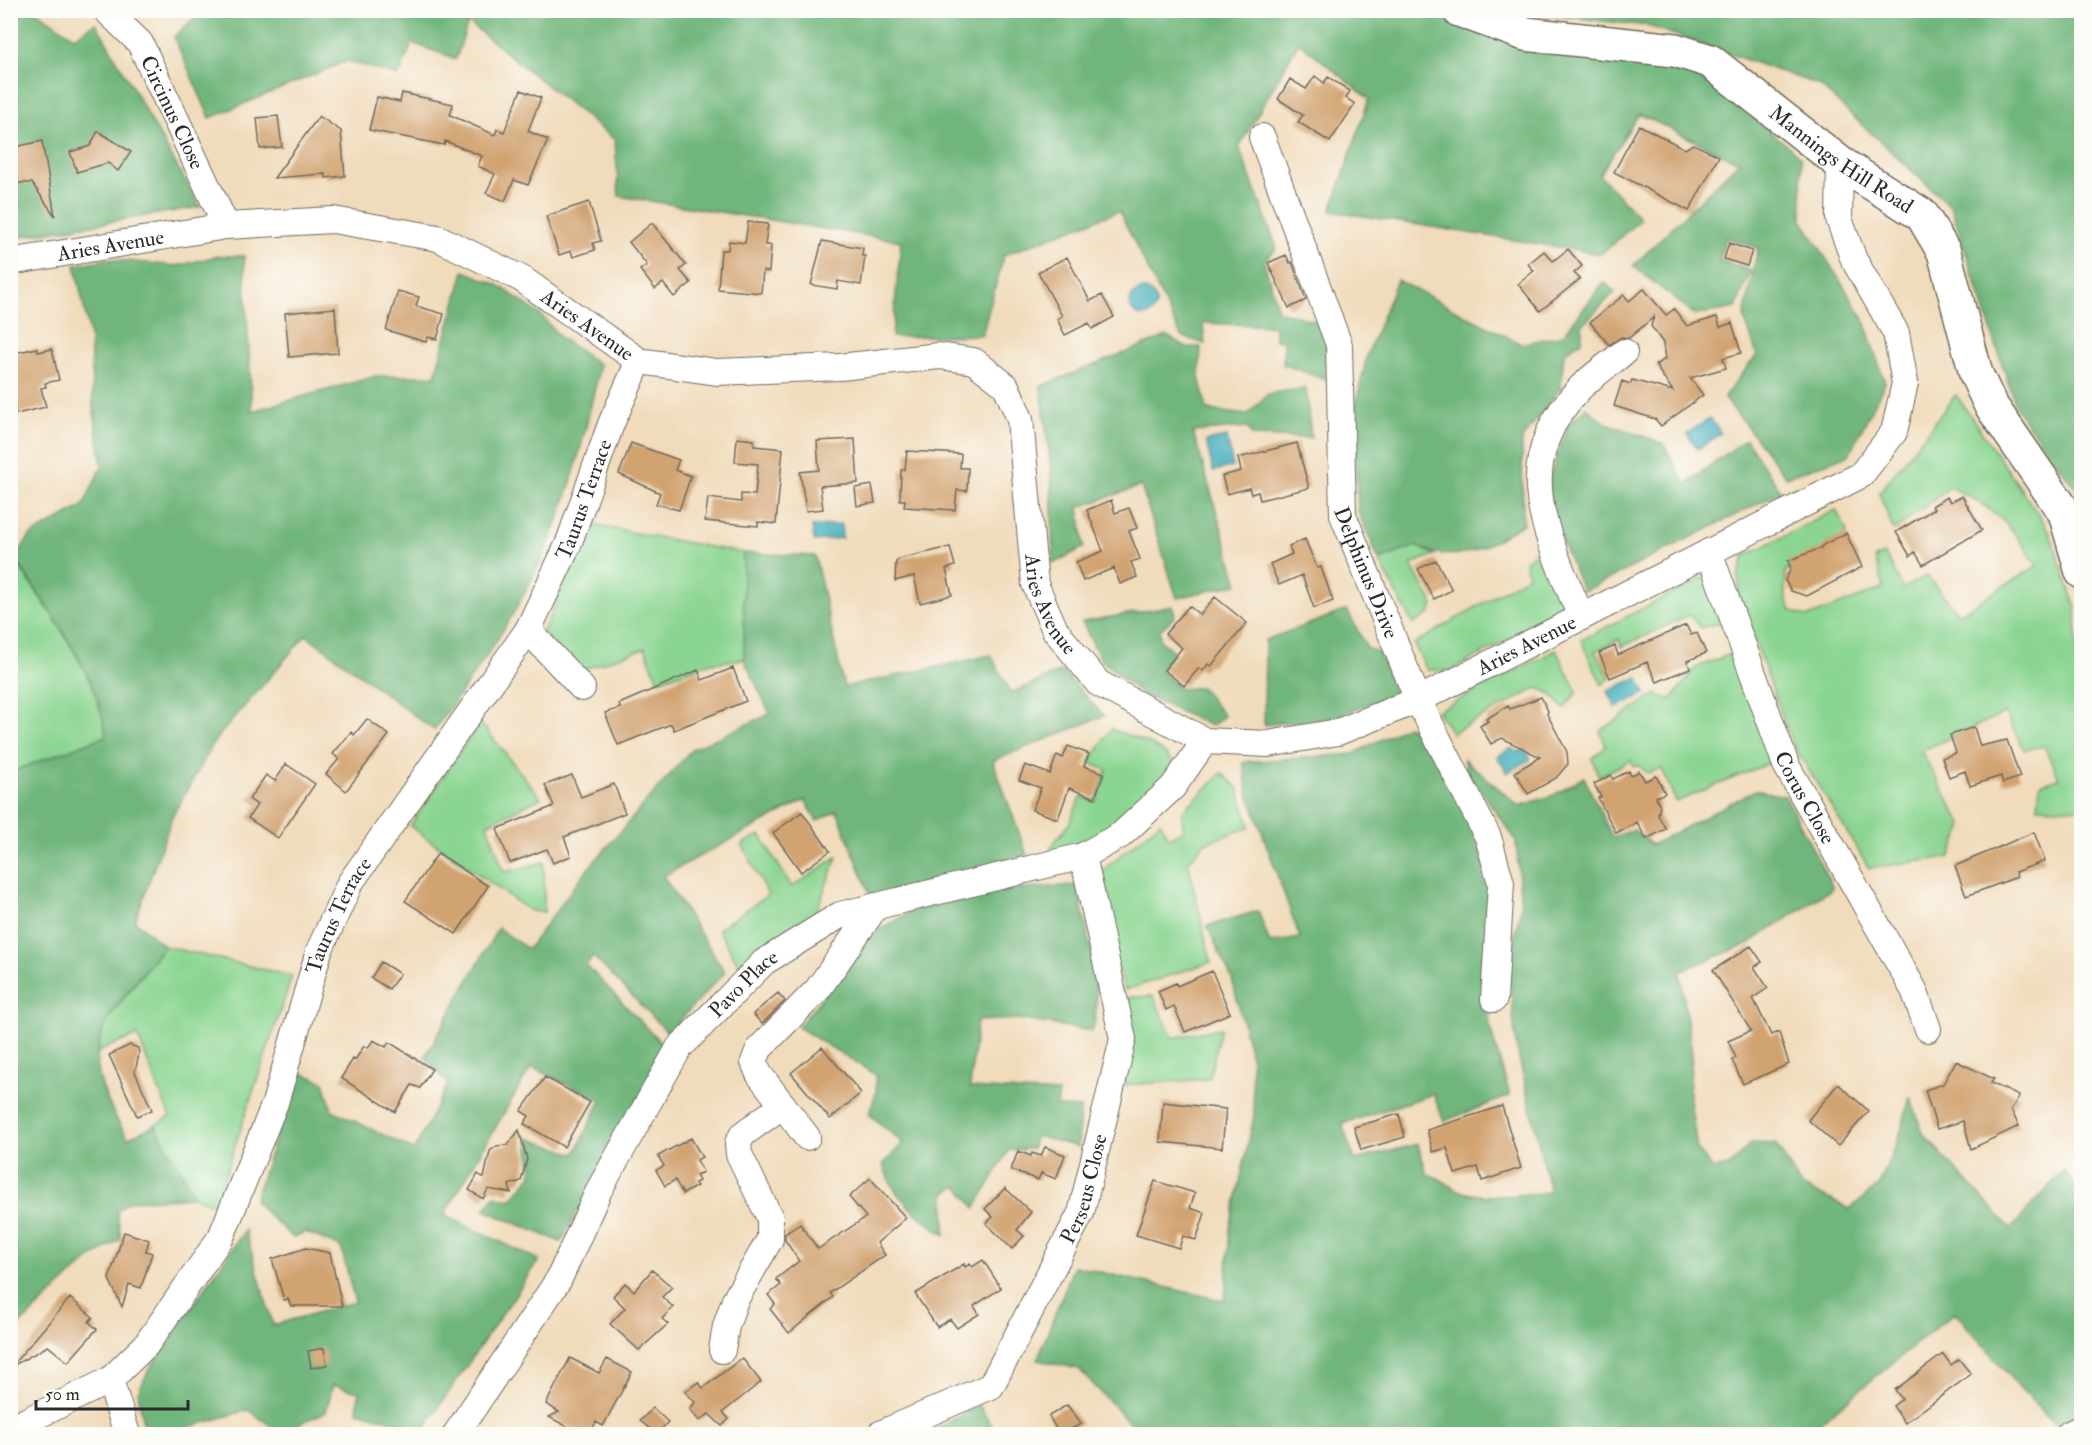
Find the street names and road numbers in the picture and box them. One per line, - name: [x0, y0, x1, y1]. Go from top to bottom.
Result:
- street label: Circinus Close: [134, 51, 211, 174]
- street label: Mannings Hill Road: [1763, 99, 1919, 220]
- street label: Aries Avenue: [54, 224, 166, 268]
- street label: Aries Avenue: [534, 283, 639, 367]
- street label: Taurus Terrace: [550, 435, 619, 565]
- street label: Delphinus Drive: [1327, 503, 1405, 643]
- street label: Aries Avenue: [1018, 552, 1083, 661]
- street label: Aries Avenue: [1472, 609, 1581, 682]
- street label: Corus Close: [1768, 748, 1841, 849]
- street label: Taurus Terrace: [300, 852, 378, 977]
- street label: Pavo Place: [703, 943, 783, 1024]
- street label: Perseus Close: [1054, 1131, 1114, 1249]

